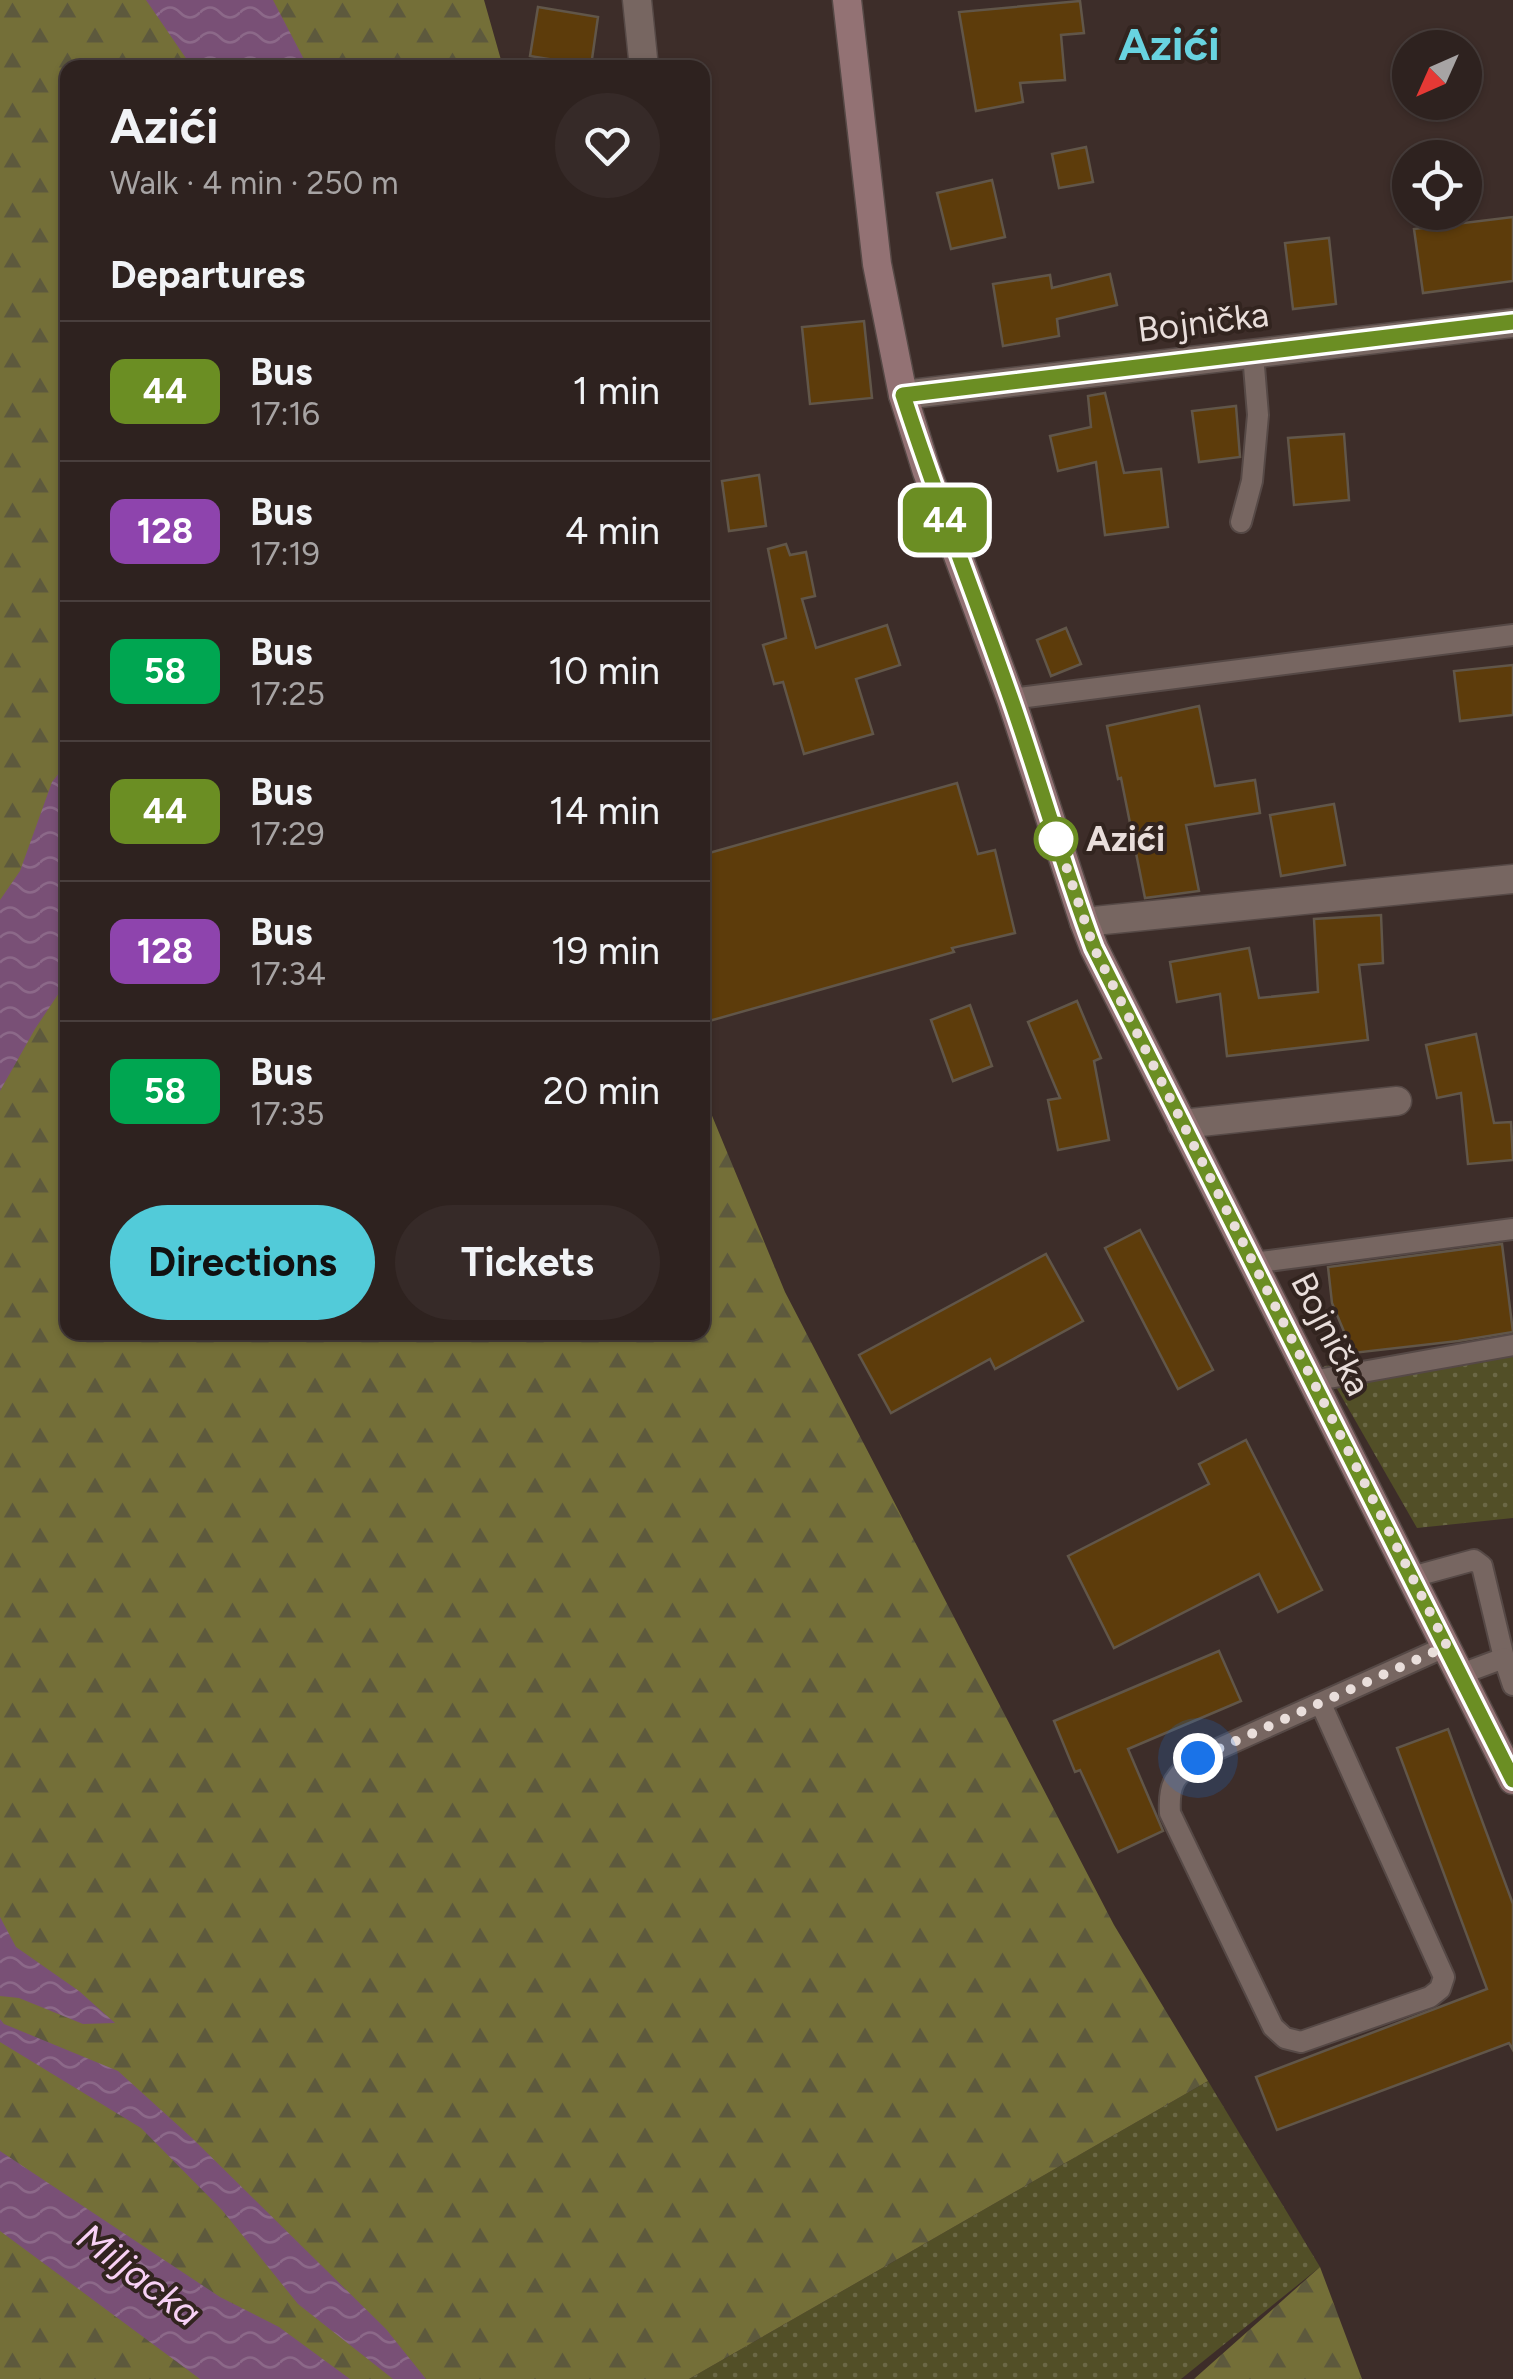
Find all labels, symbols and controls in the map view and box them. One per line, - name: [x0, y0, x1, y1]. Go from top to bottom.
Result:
- district label: Azići: [1118, 17, 1220, 71]
- north arrow: [1392, 30, 1482, 120]
- map controls: [1392, 30, 1482, 230]
- button: heart: [555, 93, 660, 198]
- text: Azići: [110, 97, 219, 155]
- button: locate: [1392, 140, 1482, 230]
- text: Walk · 4 min · 250 m: [110, 164, 398, 202]
- text: Departures: [110, 252, 305, 298]
- street label: Bojnička: [1135, 293, 1271, 351]
- text: Bus: [250, 349, 313, 395]
- text: 1 min: [573, 368, 660, 414]
- text: 44: [143, 370, 187, 412]
- text: 17:16: [250, 395, 320, 433]
- line badge: 44: [900, 488, 990, 552]
- text: Bus: [250, 489, 313, 535]
- text: 44: [923, 499, 967, 541]
- text: 4 min: [565, 508, 660, 554]
- text: 128: [137, 510, 193, 552]
- text: 17:19: [250, 535, 320, 573]
- text: Bus: [250, 629, 313, 675]
- text: 10 min: [548, 648, 660, 694]
- text: 58: [144, 650, 186, 692]
- text: 17:25: [250, 675, 325, 713]
- text: Bus: [250, 769, 313, 815]
- text: 14 min: [549, 788, 660, 834]
- text: 44: [143, 790, 187, 832]
- text: 17:29: [250, 815, 325, 853]
- marker: Azići: [1035, 818, 1077, 860]
- place label: Azići: [1086, 818, 1165, 860]
- text: Bus: [250, 909, 313, 955]
- text: 19 min: [551, 928, 660, 974]
- text: 128: [137, 930, 193, 972]
- text: 17:34: [250, 955, 326, 993]
- text: Bus: [250, 1049, 313, 1095]
- text: 20 min: [543, 1068, 660, 1114]
- text: 58: [144, 1070, 186, 1112]
- text: 17:35: [250, 1095, 324, 1133]
- button: Directions: [110, 1205, 375, 1320]
- button: Tickets: [395, 1205, 660, 1320]
- street label: Bojnička: [1282, 1266, 1380, 1402]
- your location: [1173, 1733, 1223, 1783]
- water label: Miljacka: [68, 2214, 210, 2336]

